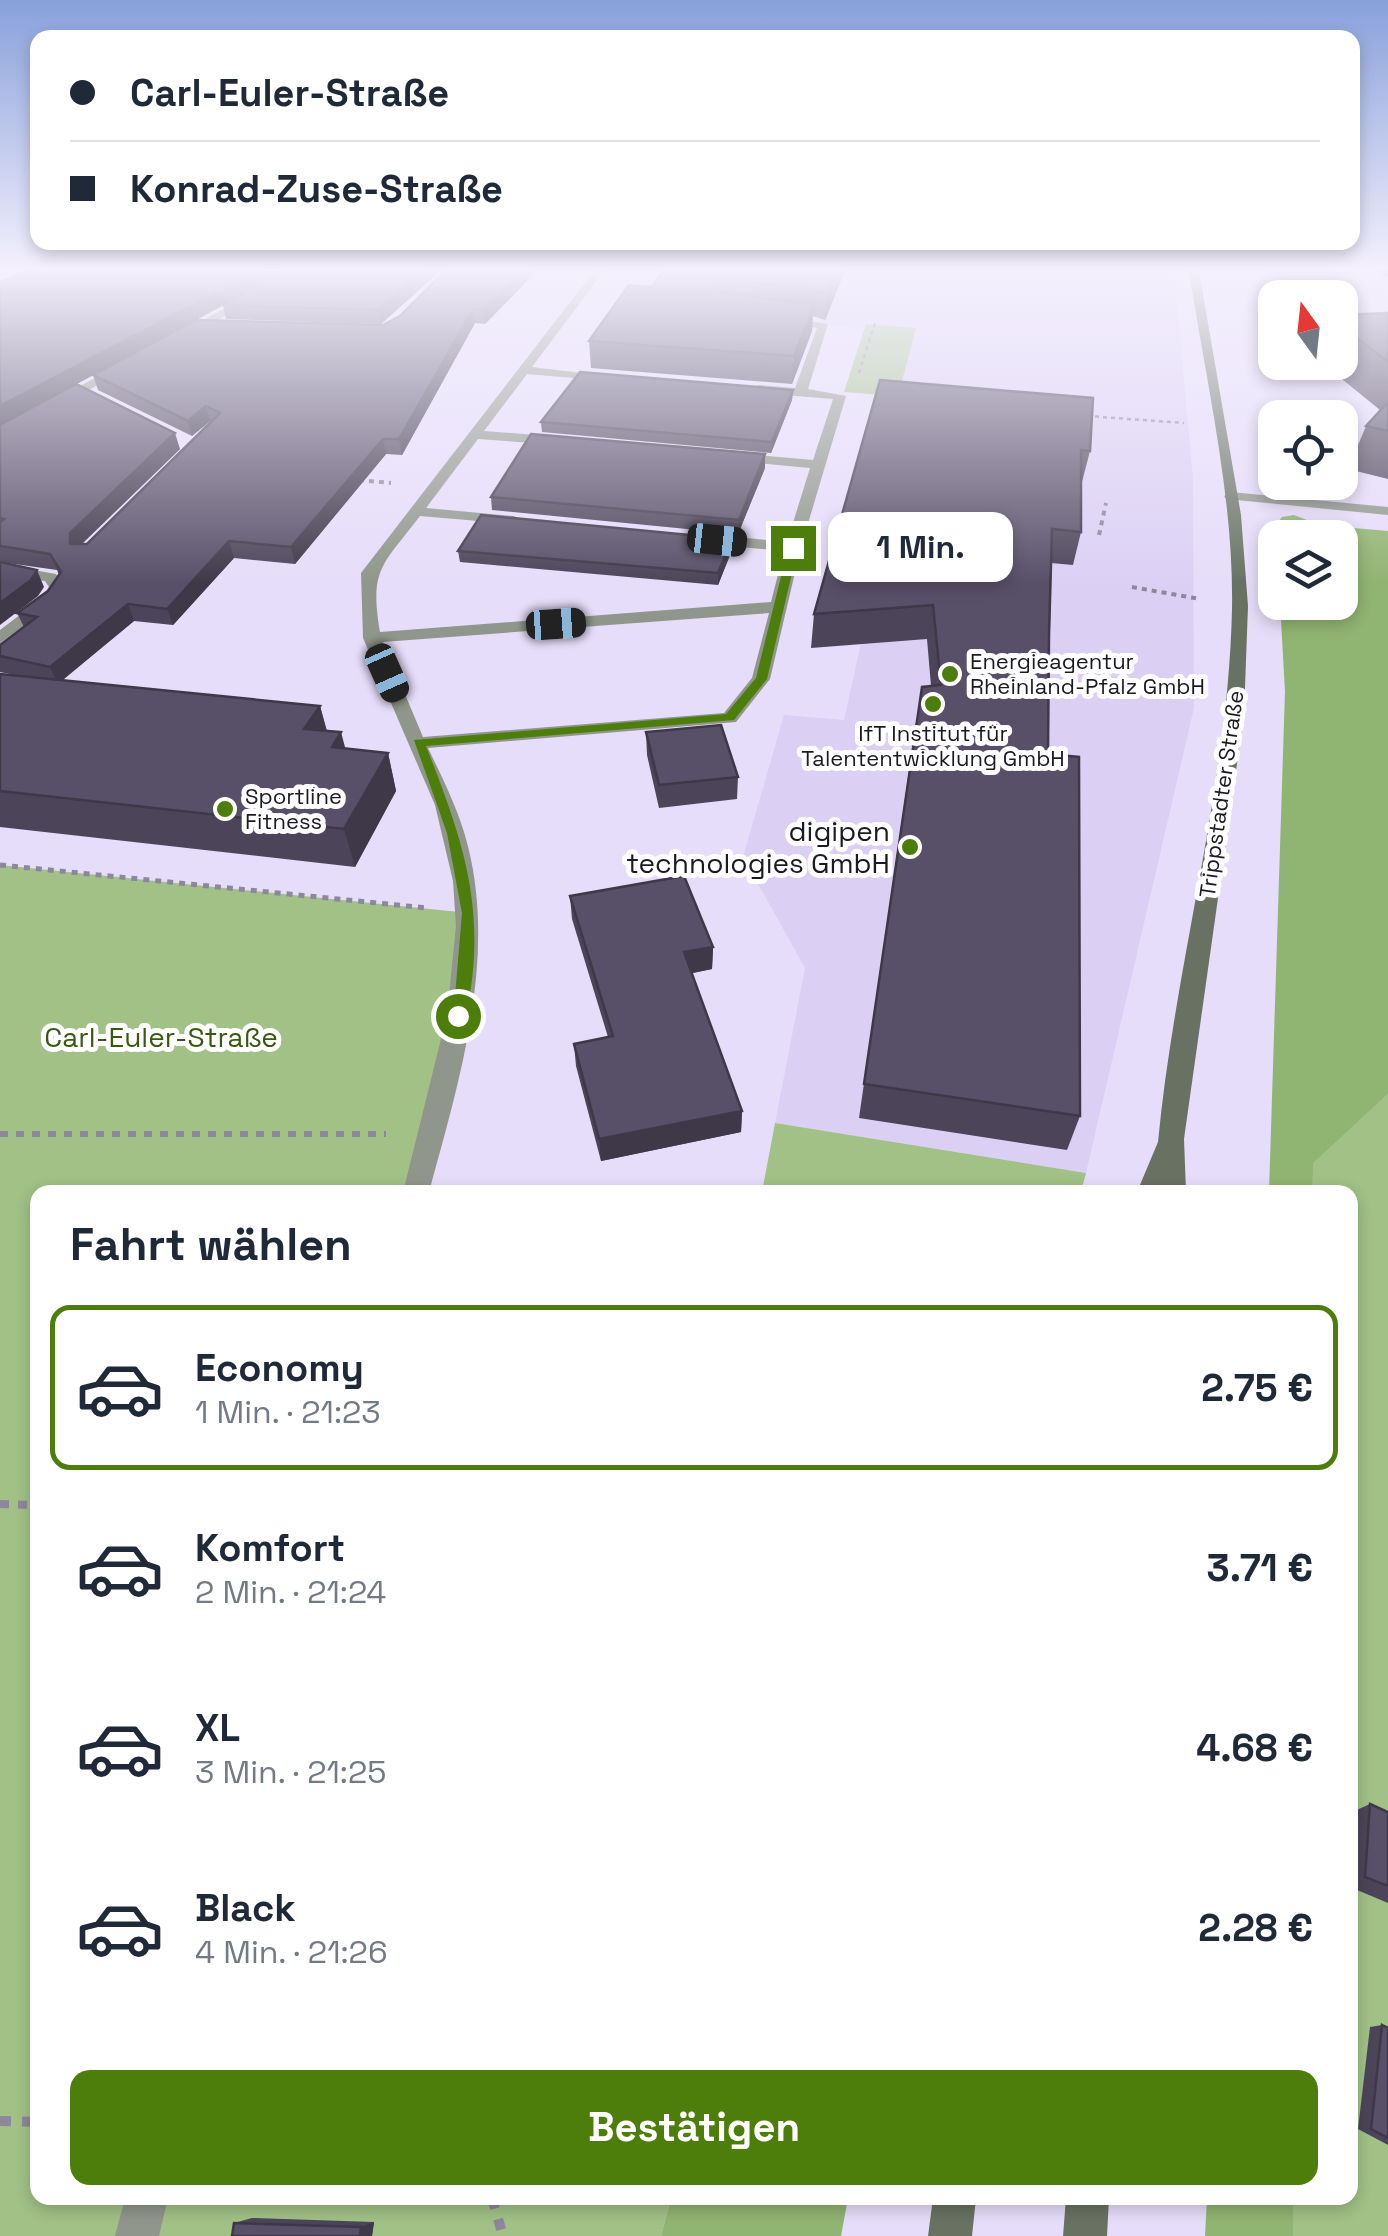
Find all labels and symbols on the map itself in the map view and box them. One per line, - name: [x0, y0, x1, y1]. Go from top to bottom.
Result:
- north arrow: [1258, 280, 1358, 380]
- callout: 1 Min.: [828, 513, 1013, 583]
- car: [686, 522, 748, 558]
- route end: [771, 526, 816, 571]
- car: [525, 607, 587, 641]
- car: [361, 639, 413, 707]
- place label: Energieagentur Rheinland-Pfalz GmbH: [970, 647, 1205, 700]
- marker: Energieagentur Rheinland-Pfalz GmbH: [939, 663, 961, 685]
- street label: Trippstadter Straße: [1193, 689, 1249, 899]
- marker: IfT Institut für Talententwicklung GmbH: [922, 693, 944, 715]
- place label: IfT Institut für Talententwicklung GmbH: [801, 719, 1065, 772]
- place label: Sportline Fitness: [245, 782, 342, 835]
- marker: Sportline Fitness: [214, 798, 236, 820]
- place label: digipen technologies GmbH: [626, 813, 890, 881]
- marker: digipen technologies GmbH: [899, 836, 921, 858]
- route start: [436, 994, 481, 1039]
- park label: Carl-Euler-Straße: [44, 1019, 278, 1055]

